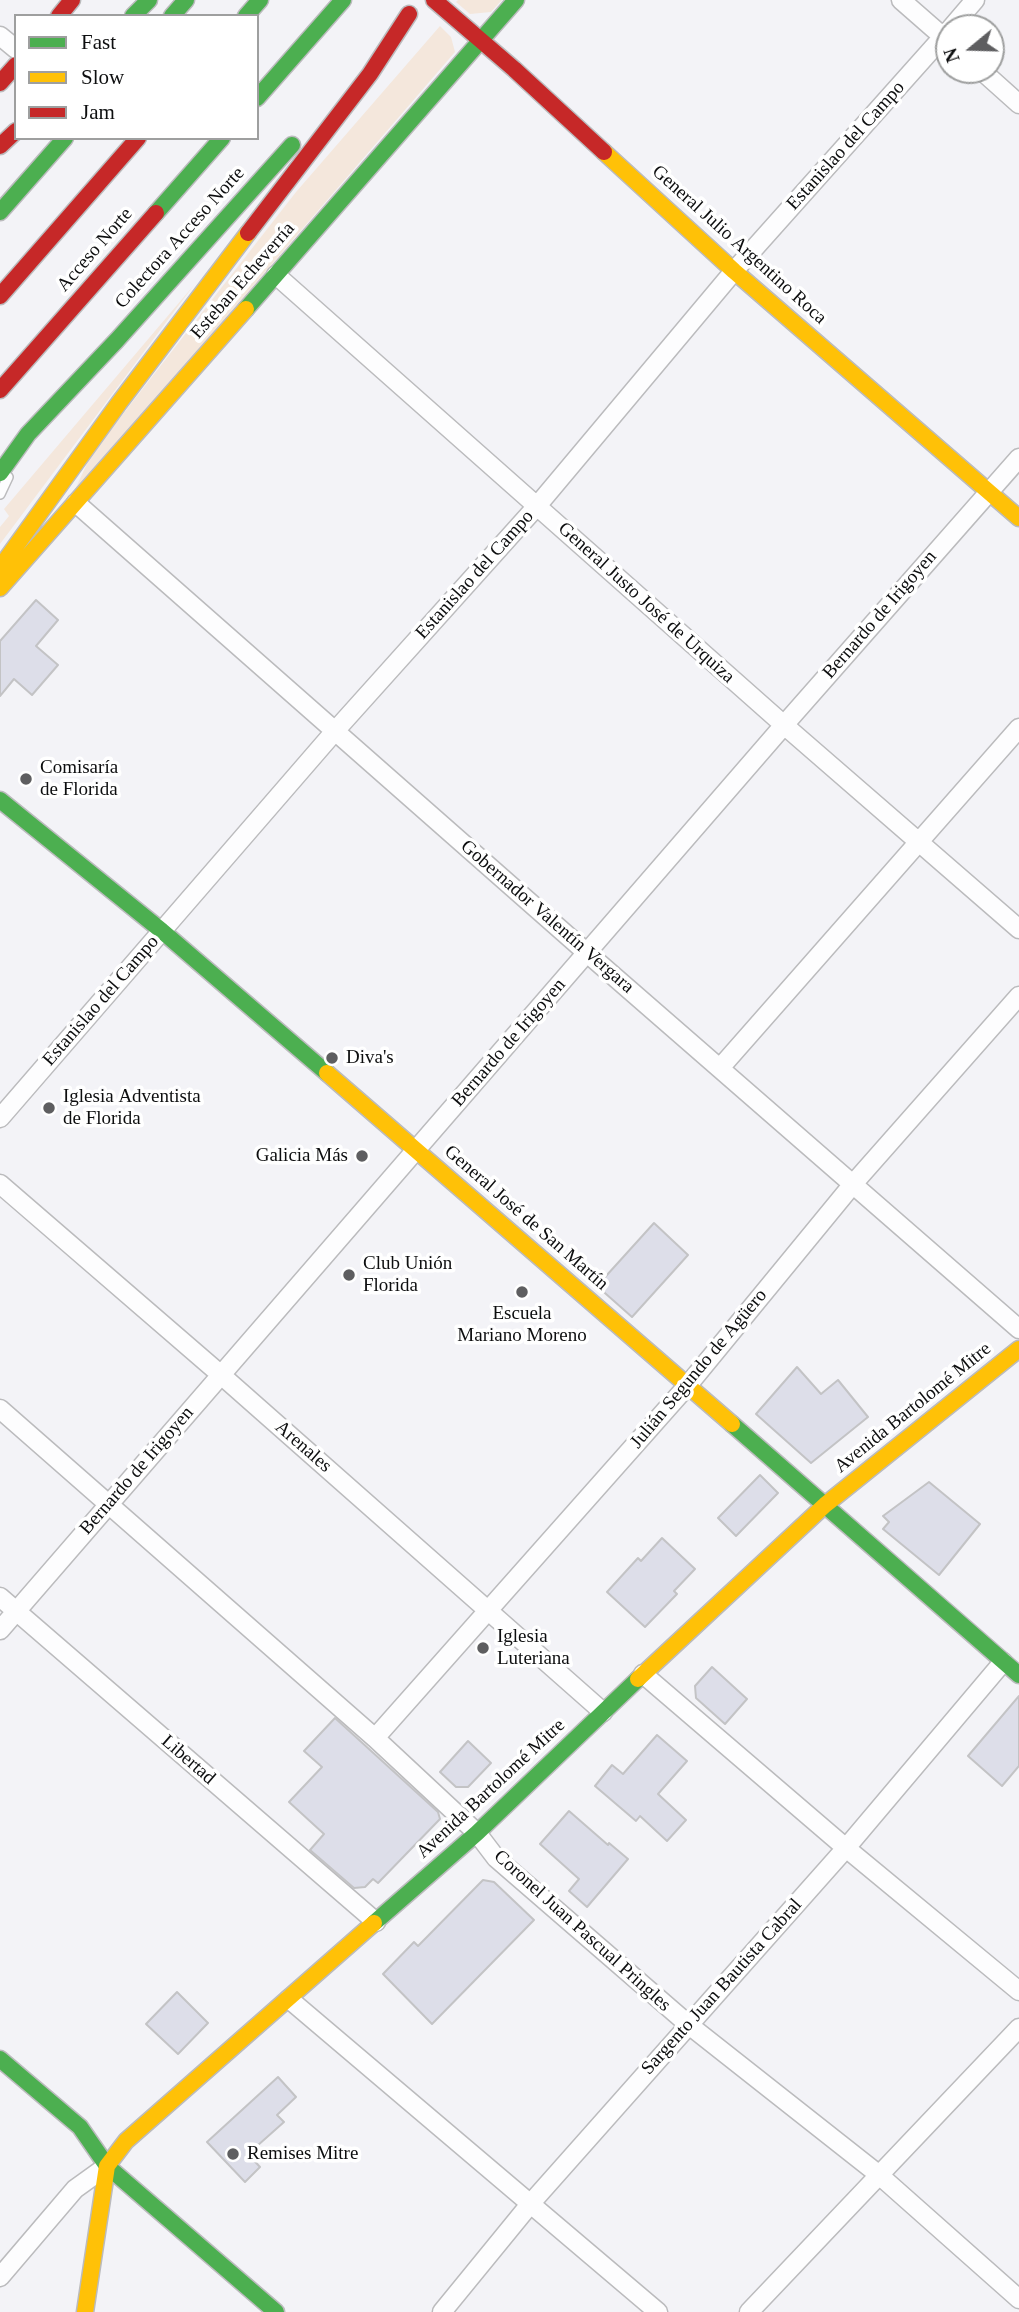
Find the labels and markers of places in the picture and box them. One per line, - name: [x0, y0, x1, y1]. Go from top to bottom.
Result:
- place label: Comisaría de Florida: [40, 757, 118, 801]
- marker: Comisaría de Florida: [18, 771, 34, 787]
- place label: Diva's: [346, 1047, 394, 1069]
- marker: Diva's: [324, 1050, 340, 1066]
- place label: Iglesia Adventista de Florida: [63, 1086, 201, 1130]
- marker: Iglesia Adventista de Florida: [41, 1100, 57, 1116]
- place label: Galicia Más: [256, 1145, 348, 1167]
- marker: Galicia Más: [354, 1148, 370, 1164]
- place label: Club Unión Florida: [363, 1253, 452, 1297]
- marker: Club Unión Florida: [341, 1267, 357, 1283]
- marker: Escuela Mariano Moreno: [514, 1284, 530, 1300]
- place label: Escuela Mariano Moreno: [457, 1303, 587, 1347]
- place label: Iglesia Luteriana: [497, 1626, 570, 1670]
- marker: Iglesia Luteriana: [475, 1640, 491, 1656]
- place label: Remises Mitre: [247, 2143, 358, 2165]
- marker: Remises Mitre: [225, 2146, 241, 2162]

